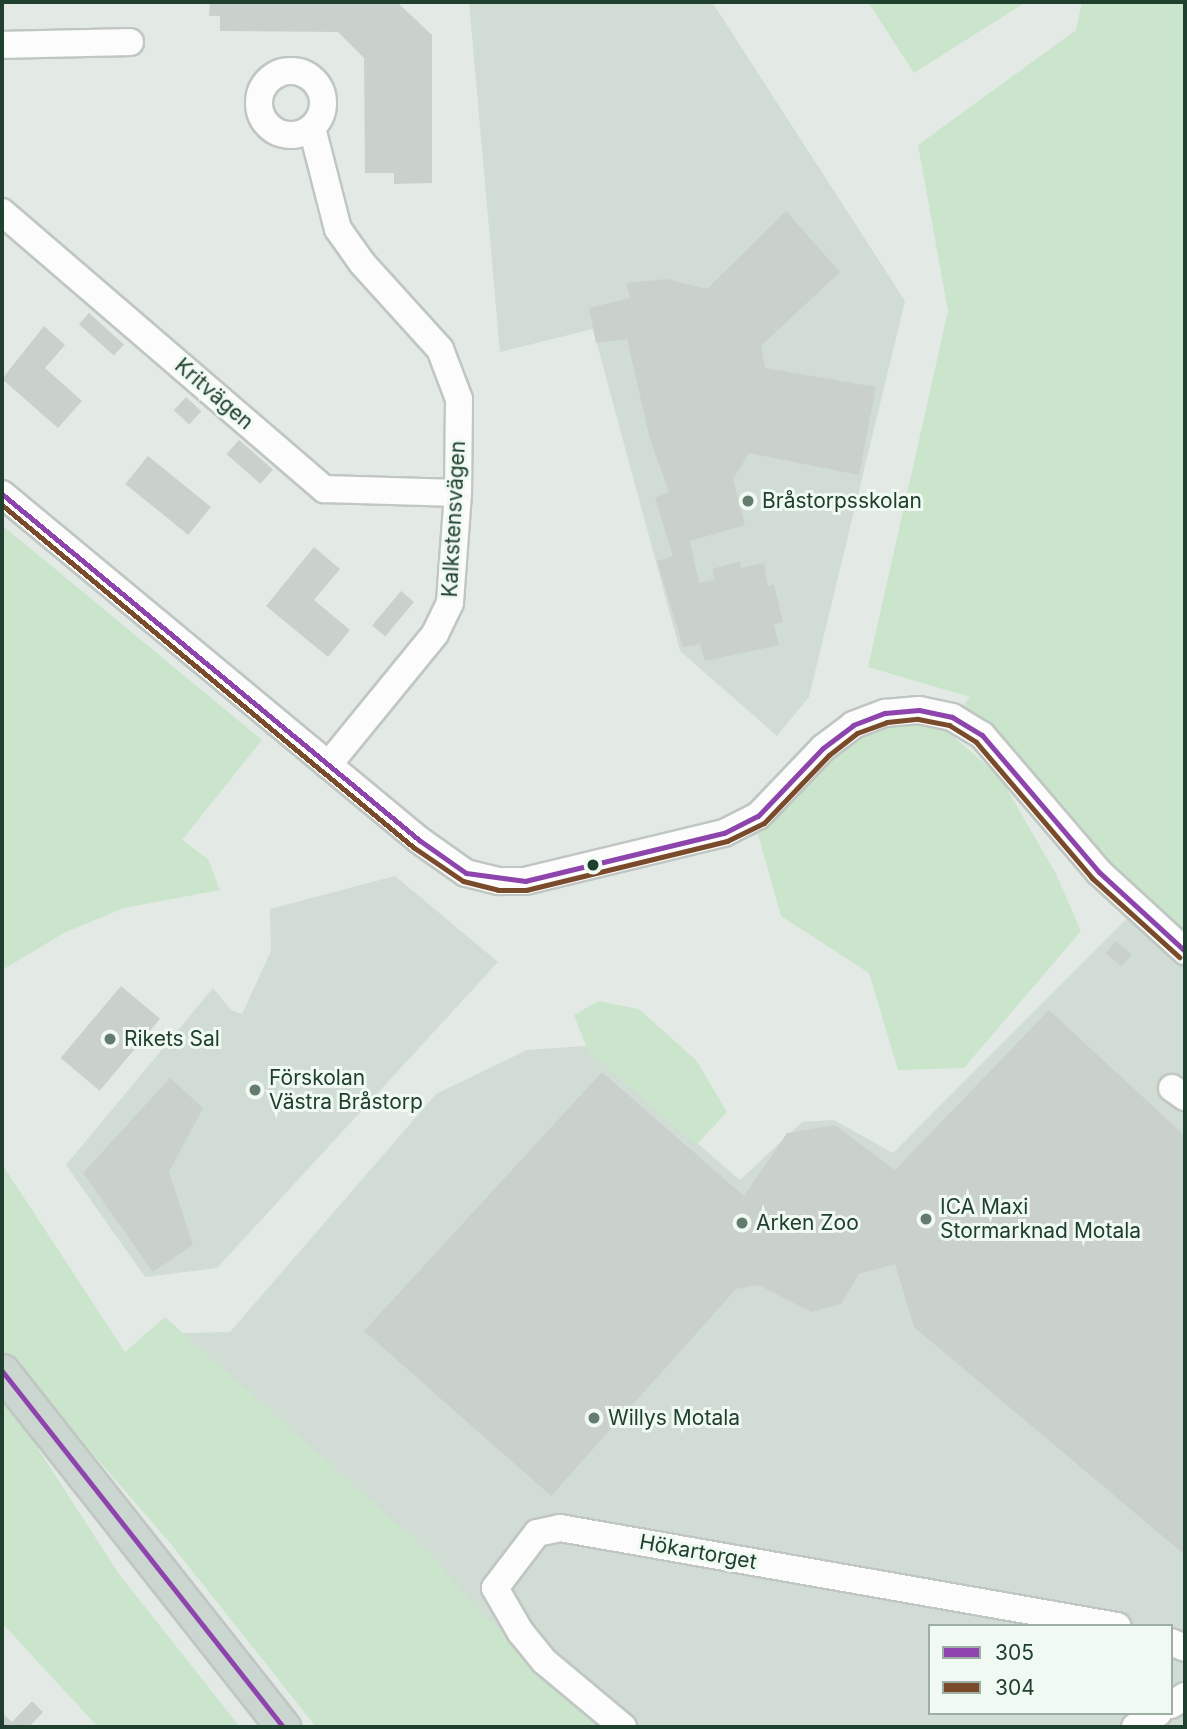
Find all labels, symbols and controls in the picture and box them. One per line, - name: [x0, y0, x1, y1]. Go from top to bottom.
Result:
- street label: Kritvägen: [170, 353, 258, 435]
- street label: Kalkstensvägen: [437, 440, 471, 598]
- place label: Bråstorpsskolan: [762, 488, 922, 514]
- marker: Bråstorpsskolan: [740, 493, 756, 509]
- unlabelled marker: [586, 858, 600, 872]
- place label: Rikets Sal: [124, 1026, 220, 1052]
- marker: Rikets Sal: [102, 1031, 118, 1047]
- place label: Förskolan Västra Bråstorp: [269, 1065, 423, 1115]
- marker: Förskolan Västra Bråstorp: [247, 1082, 263, 1098]
- place label: ICA Maxi Stormarknad Motala: [940, 1194, 1141, 1244]
- place label: Arken Zoo: [756, 1210, 859, 1236]
- marker: ICA Maxi Stormarknad Motala: [918, 1211, 934, 1227]
- marker: Arken Zoo: [734, 1215, 750, 1231]
- place label: Willys Motala: [608, 1405, 740, 1431]
- marker: Willys Motala: [586, 1410, 602, 1426]
- street label: Hökartorget: [637, 1529, 759, 1575]
- legend: [928, 1624, 1173, 1715]
- text: 305: [995, 1640, 1034, 1665]
- text: 304: [995, 1675, 1035, 1700]

